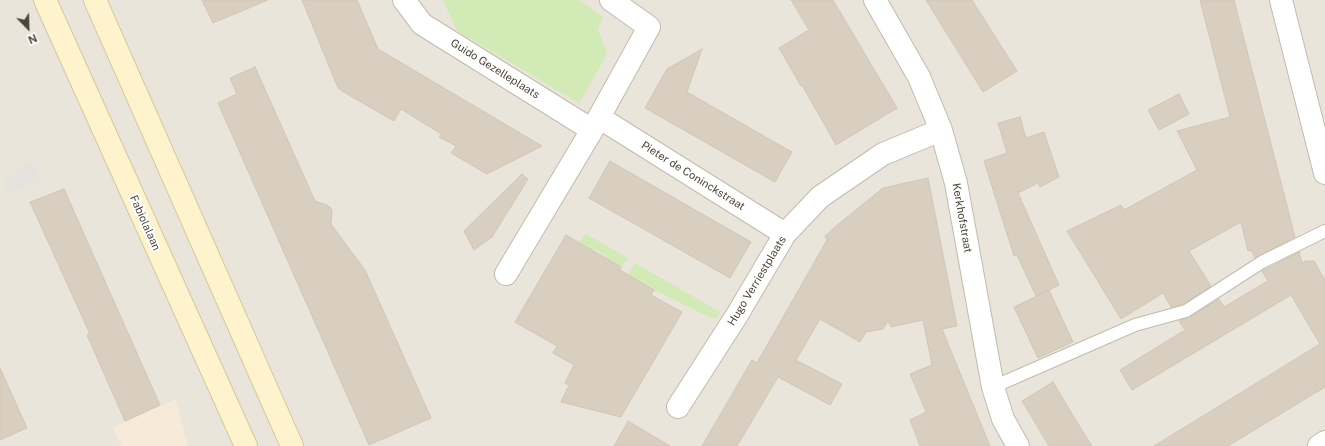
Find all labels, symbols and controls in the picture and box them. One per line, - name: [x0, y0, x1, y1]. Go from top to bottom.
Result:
- north arrow: [8, 8, 48, 48]
- text: N: [26, 32, 39, 46]
- street label: Guido Gezelleplaats: [448, 36, 542, 102]
- street label: Pieter de Coninckstraat: [639, 139, 747, 213]
- street label: Kerkhofstraat: [949, 182, 975, 254]
- street label: Fabiolalaan: [127, 193, 163, 253]
- street label: Hugo Verriestplaats: [725, 234, 789, 328]

